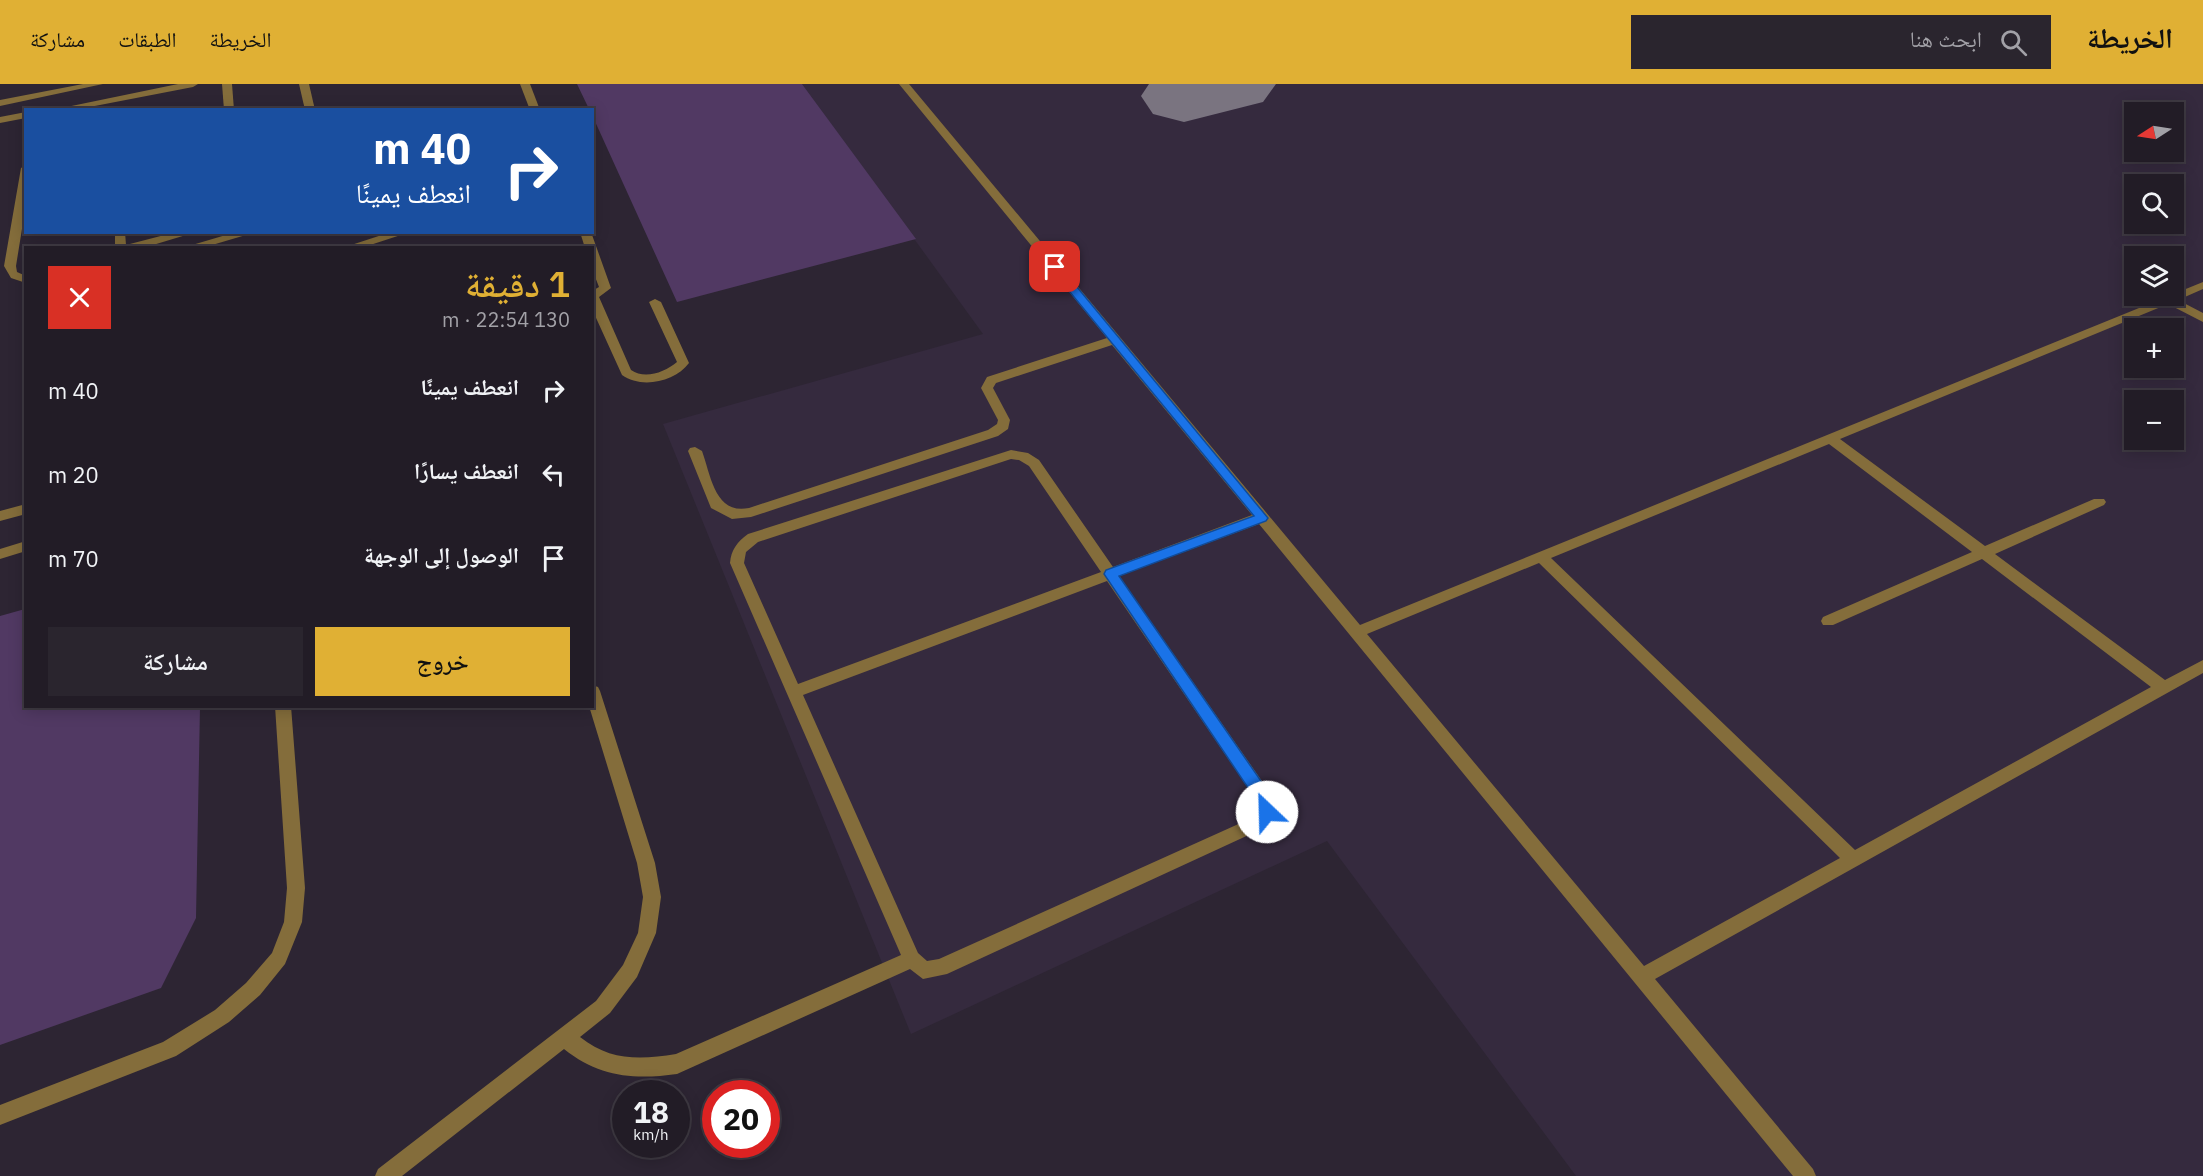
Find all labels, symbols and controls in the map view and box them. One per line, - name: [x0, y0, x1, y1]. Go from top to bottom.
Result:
- search box: [1631, 15, 2051, 69]
- text: الخريطة: [2087, 19, 2173, 56]
- text: ابحث هنا: [1910, 24, 1982, 53]
- text: مشاركة: [30, 25, 85, 53]
- text: الطبقات: [118, 25, 177, 53]
- text: الخريطة: [210, 25, 271, 53]
- icon: search: [1997, 26, 2030, 59]
- north arrow: [2124, 102, 2184, 162]
- map controls: [2124, 102, 2184, 450]
- text: 40 m: [373, 121, 471, 176]
- icon: right: [492, 132, 570, 210]
- button: search: [2124, 174, 2184, 234]
- text: انعطف يمينًا: [356, 175, 471, 210]
- pin: [1029, 241, 1080, 292]
- button: layers: [2124, 246, 2184, 306]
- icon: arrive: [1038, 250, 1071, 283]
- text: 1 دقيقة: [465, 260, 570, 307]
- button: close: [48, 266, 111, 329]
- text: 130 m · 22:54: [442, 306, 570, 333]
- button: +: [2124, 318, 2184, 378]
- text: انعطف يمينًا: [421, 372, 519, 401]
- icon: right: [537, 374, 570, 407]
- text: 40 m: [48, 376, 99, 405]
- button: −: [2124, 390, 2184, 450]
- text: انعطف يسارًا: [414, 456, 519, 485]
- icon: left: [537, 458, 570, 491]
- text: 20 m: [48, 460, 99, 489]
- text: الوصول إلى الوجهة: [364, 540, 519, 569]
- icon: arrive: [537, 542, 570, 575]
- text: 70 m: [48, 544, 99, 573]
- button: مشاركة: [48, 627, 303, 696]
- button: خروج: [315, 627, 570, 696]
- position arrow: [1235, 780, 1299, 844]
- speed limit sign: 20: [702, 1080, 780, 1158]
- text: 18: [633, 1092, 669, 1131]
- text: km/h: [633, 1125, 669, 1144]

